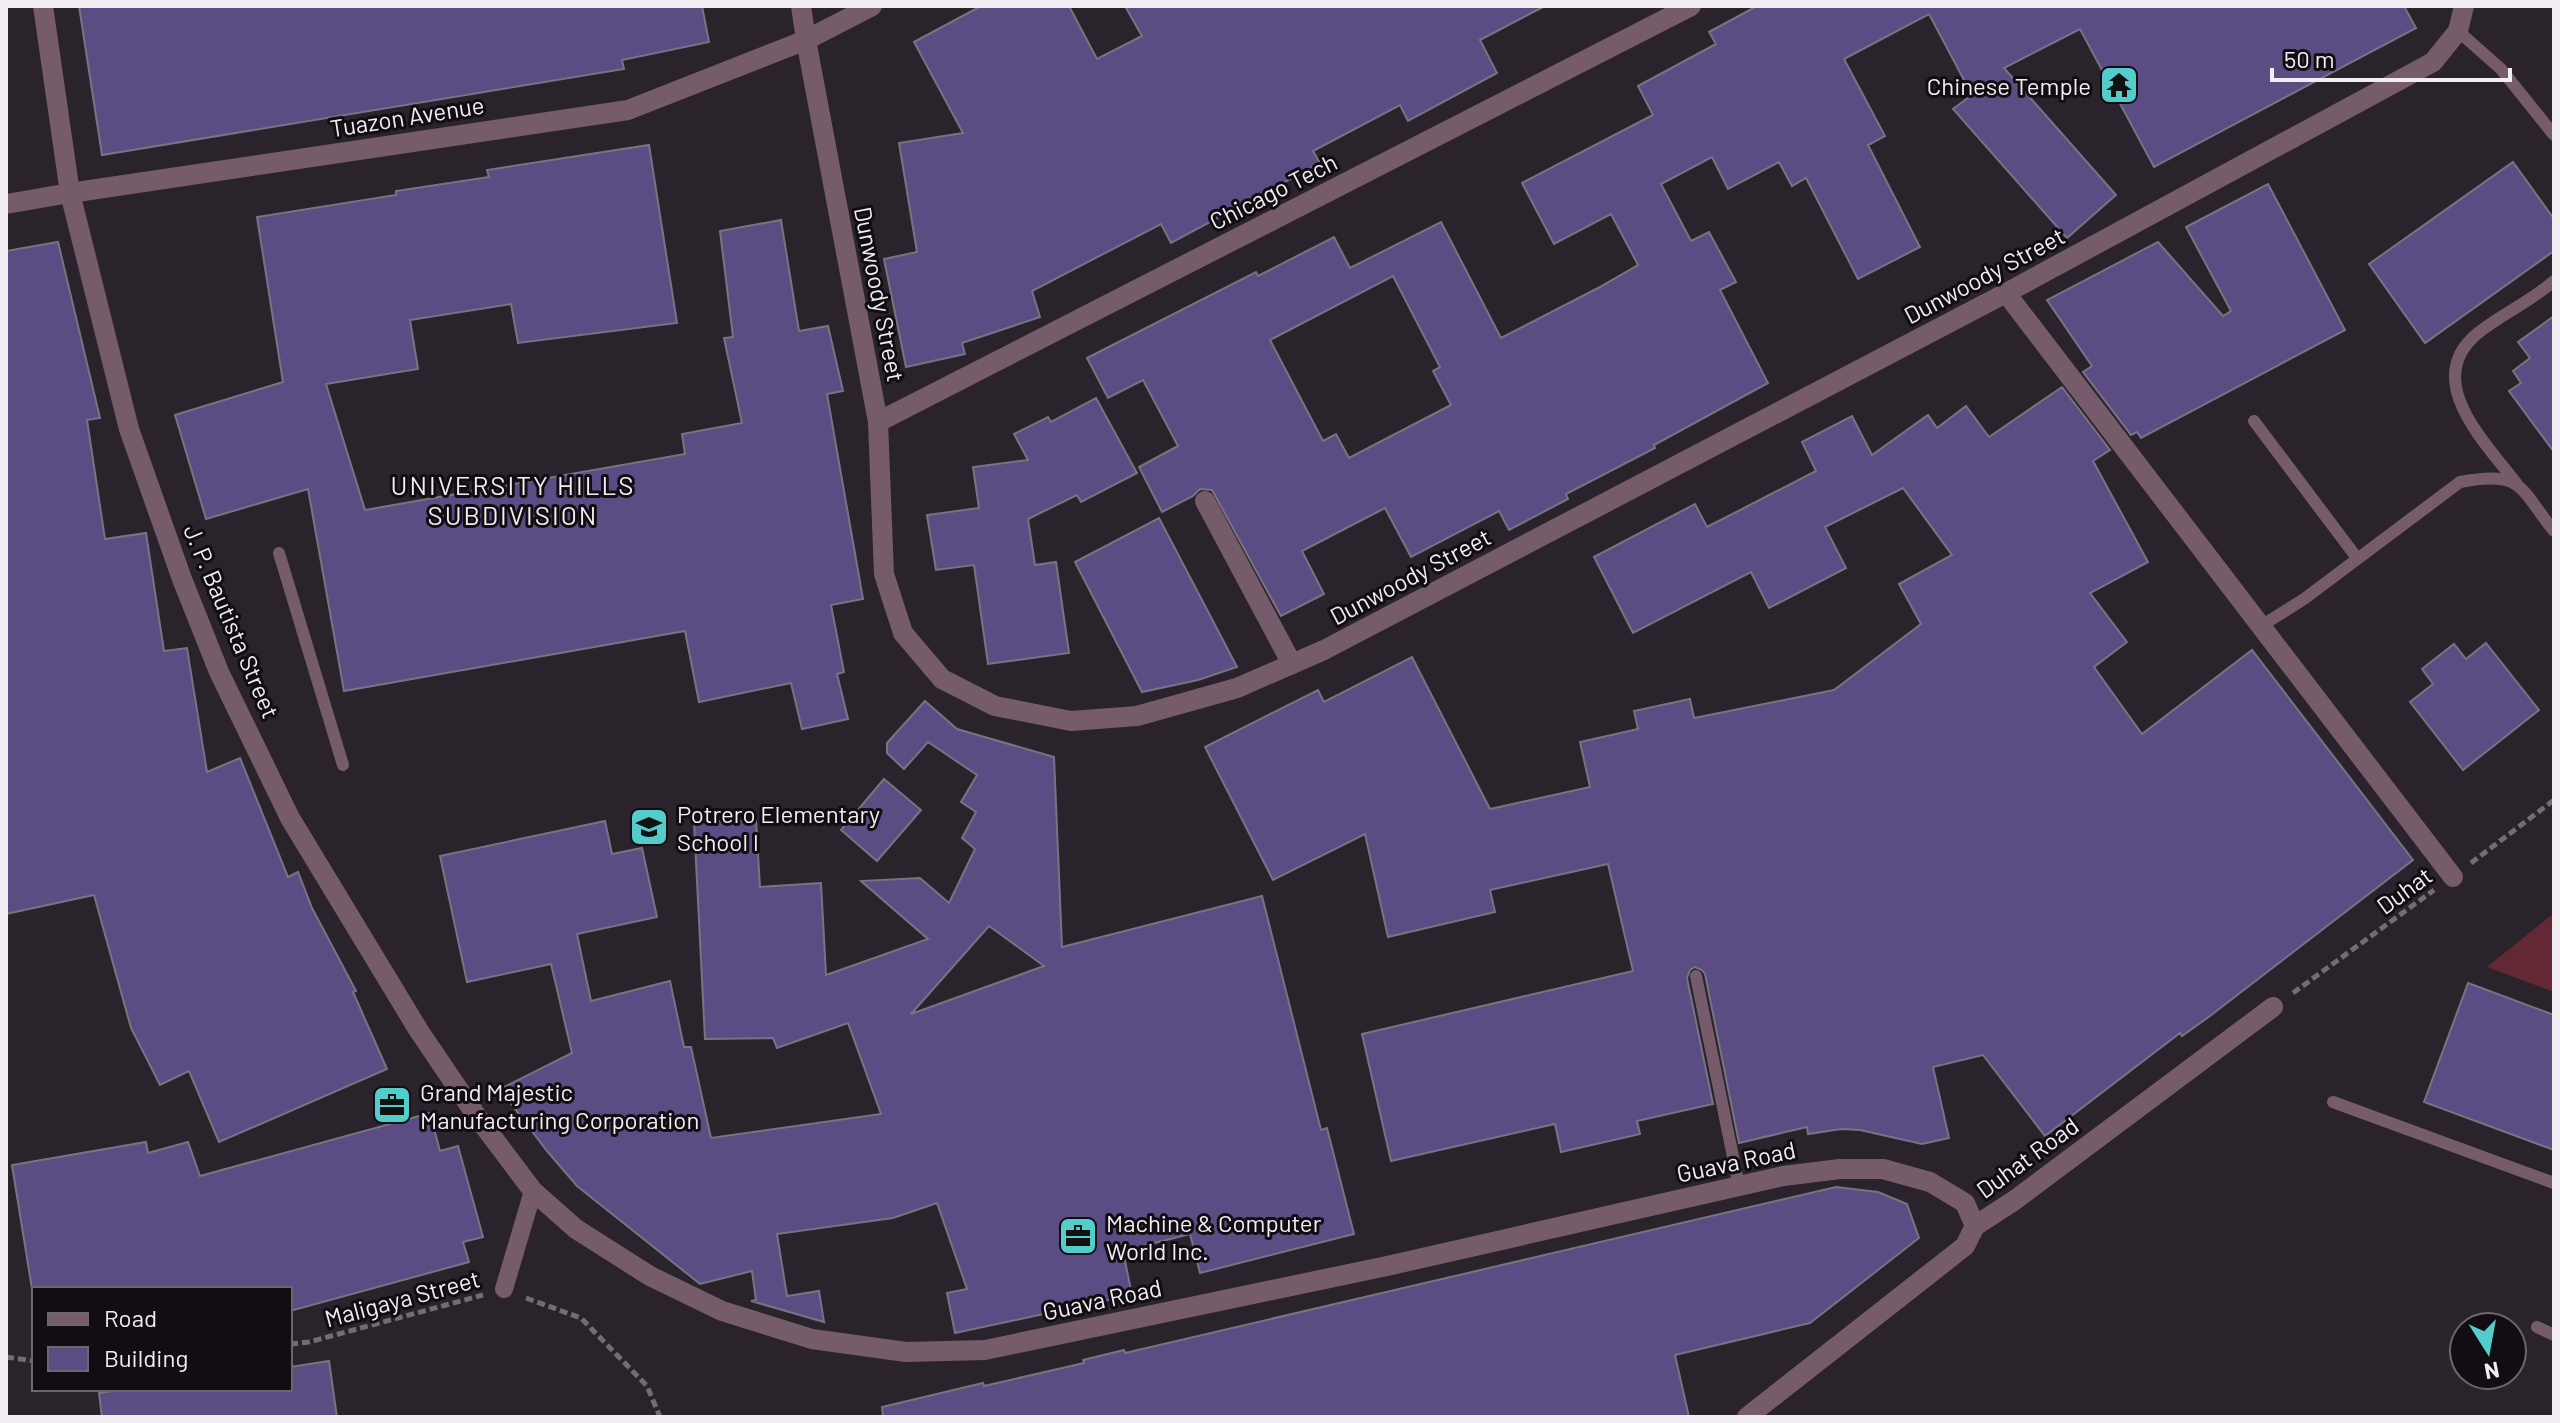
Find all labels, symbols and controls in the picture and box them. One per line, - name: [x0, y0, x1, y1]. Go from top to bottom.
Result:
- scale bar: [2272, 32, 2510, 82]
- text: 50 m: [2284, 44, 2335, 73]
- temple icon: Chinese Temple: [2098, 64, 2140, 106]
- place label: Chinese Temple: [1927, 71, 2091, 100]
- street label: Tuazon Avenue: [328, 90, 486, 142]
- street label: Chicago Tech: [1204, 146, 1342, 236]
- street label: Dunwoody Street: [849, 204, 911, 384]
- street label: Dunwoody Street: [1899, 221, 2069, 329]
- district label: UNIVERSITY HILLS SUBDIVISION: [391, 469, 635, 530]
- street label: J. P. Bautista Street: [178, 520, 286, 722]
- street label: Dunwoody Street: [1325, 522, 1495, 630]
- place label: Potrero Elementary School I: [677, 799, 880, 856]
- school or university icon: Potrero Elementary School I: [628, 806, 670, 848]
- street label: Duhat: [2371, 860, 2437, 920]
- place label: Grand Majestic Manufacturing Corporation: [420, 1077, 699, 1134]
- office icon: Grand Majestic Manufacturing Corporation: [371, 1084, 413, 1126]
- street label: Duhat Road: [1970, 1110, 2084, 1204]
- street label: Guava Road: [1674, 1134, 1798, 1188]
- place label: Machine & Computer World Inc.: [1106, 1208, 1322, 1265]
- office icon: Machine & Computer World Inc.: [1057, 1215, 1099, 1257]
- street label: Maligaya Street: [321, 1263, 483, 1333]
- street label: Guava Road: [1040, 1272, 1164, 1326]
- legend: [32, 1287, 292, 1391]
- text: Road: [104, 1303, 157, 1332]
- north arrow: [2448, 1311, 2528, 1391]
- text: Building: [104, 1343, 188, 1372]
- text: N: [2482, 1357, 2502, 1386]

